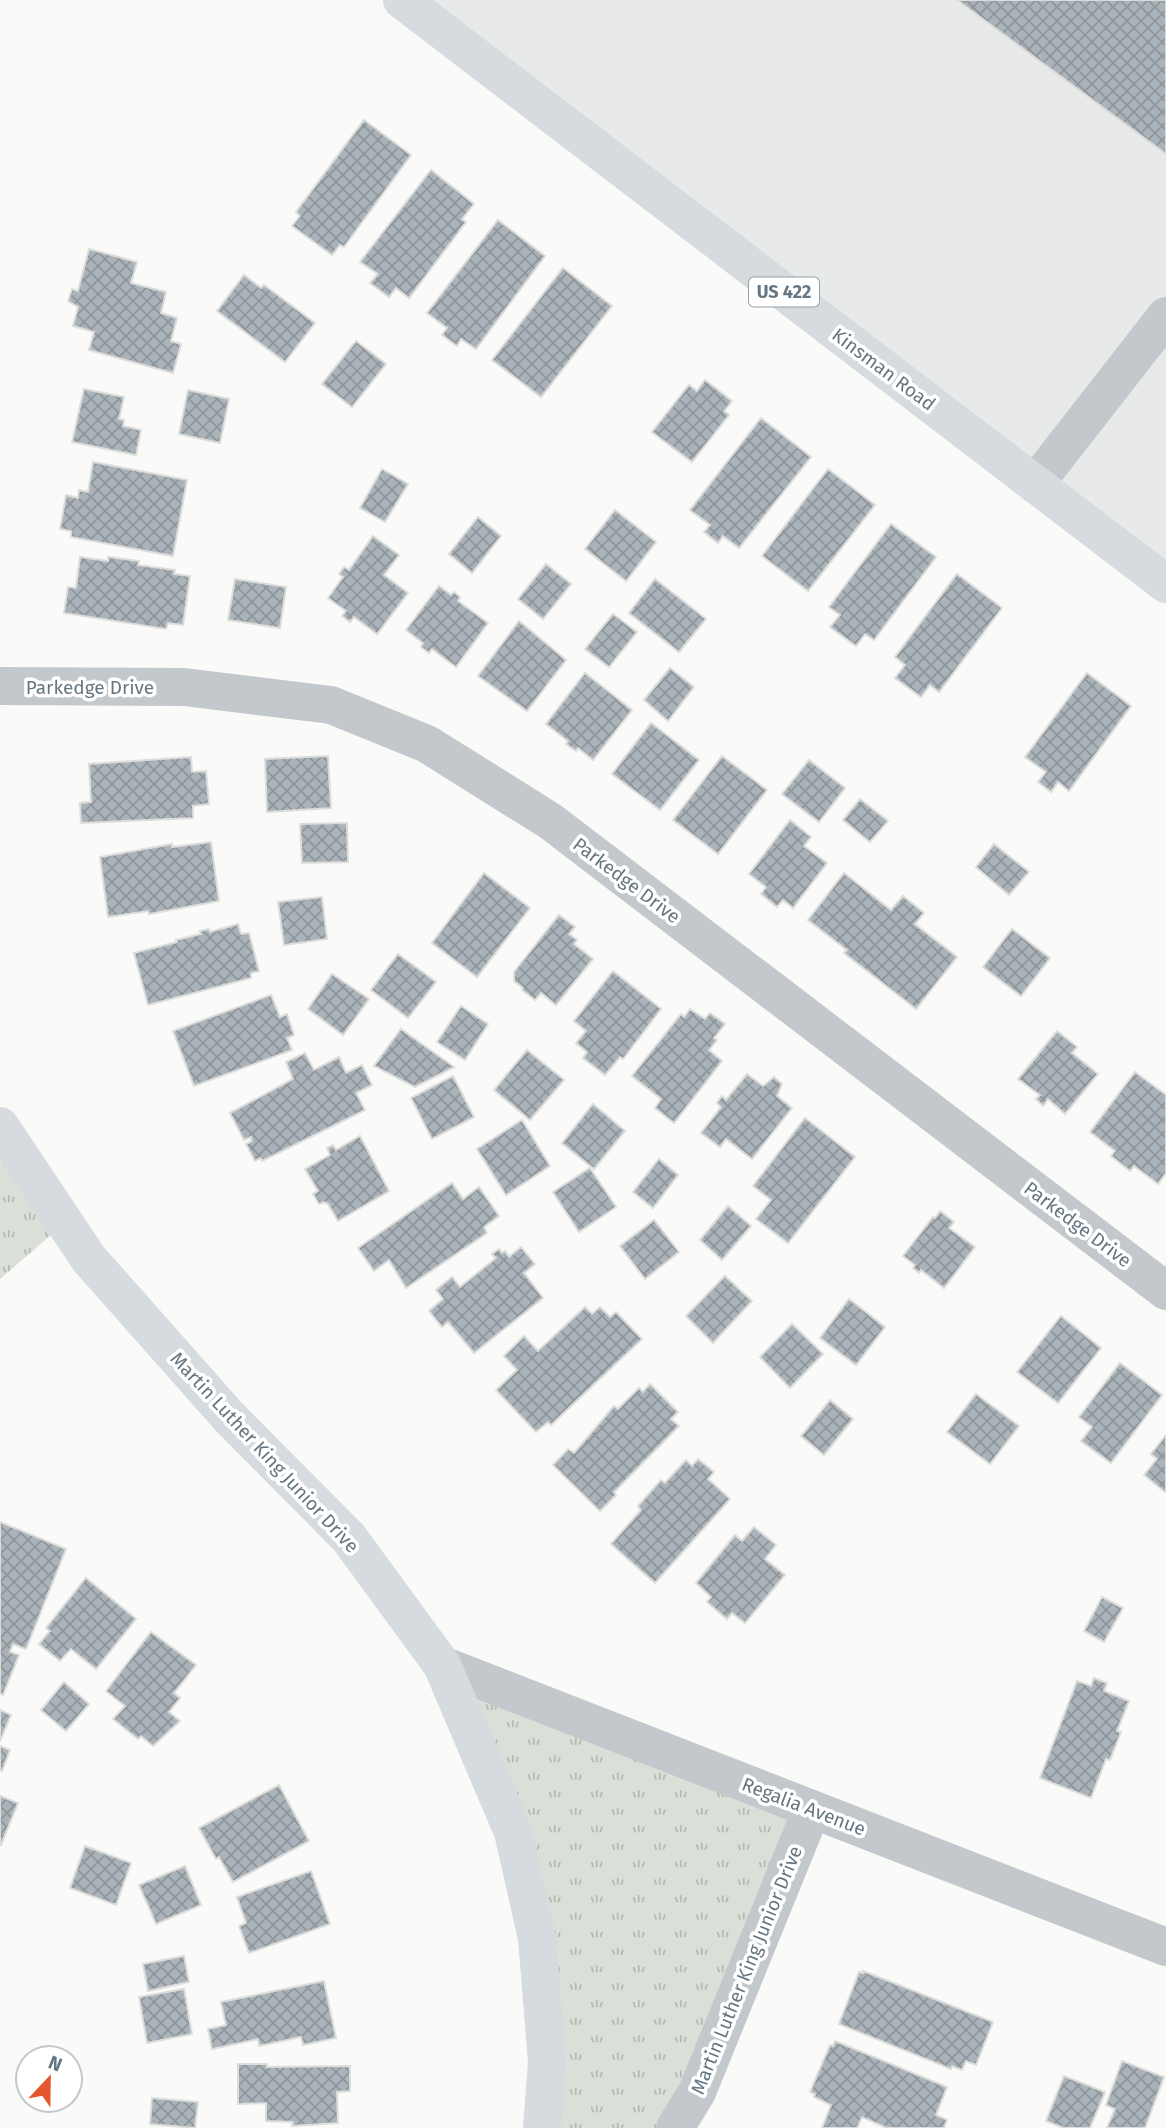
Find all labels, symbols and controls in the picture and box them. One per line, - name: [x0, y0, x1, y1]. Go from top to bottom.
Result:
- road number: US 422: [749, 278, 819, 306]
- street label: Kinsman Road: [828, 323, 940, 416]
- street label: Parkedge Drive: [26, 676, 154, 699]
- street label: Parkedge Drive: [568, 833, 685, 928]
- street label: Parkedge Drive: [1019, 1177, 1136, 1272]
- street label: Martin Luther King Junior Drive: [166, 1347, 364, 1557]
- street label: Regalia Avenue: [739, 1772, 869, 1841]
- street label: Martin Luther King Junior Drive: [686, 1843, 807, 2098]
- north arrow: [14, 2044, 84, 2114]
- text: N: [45, 2051, 65, 2077]

